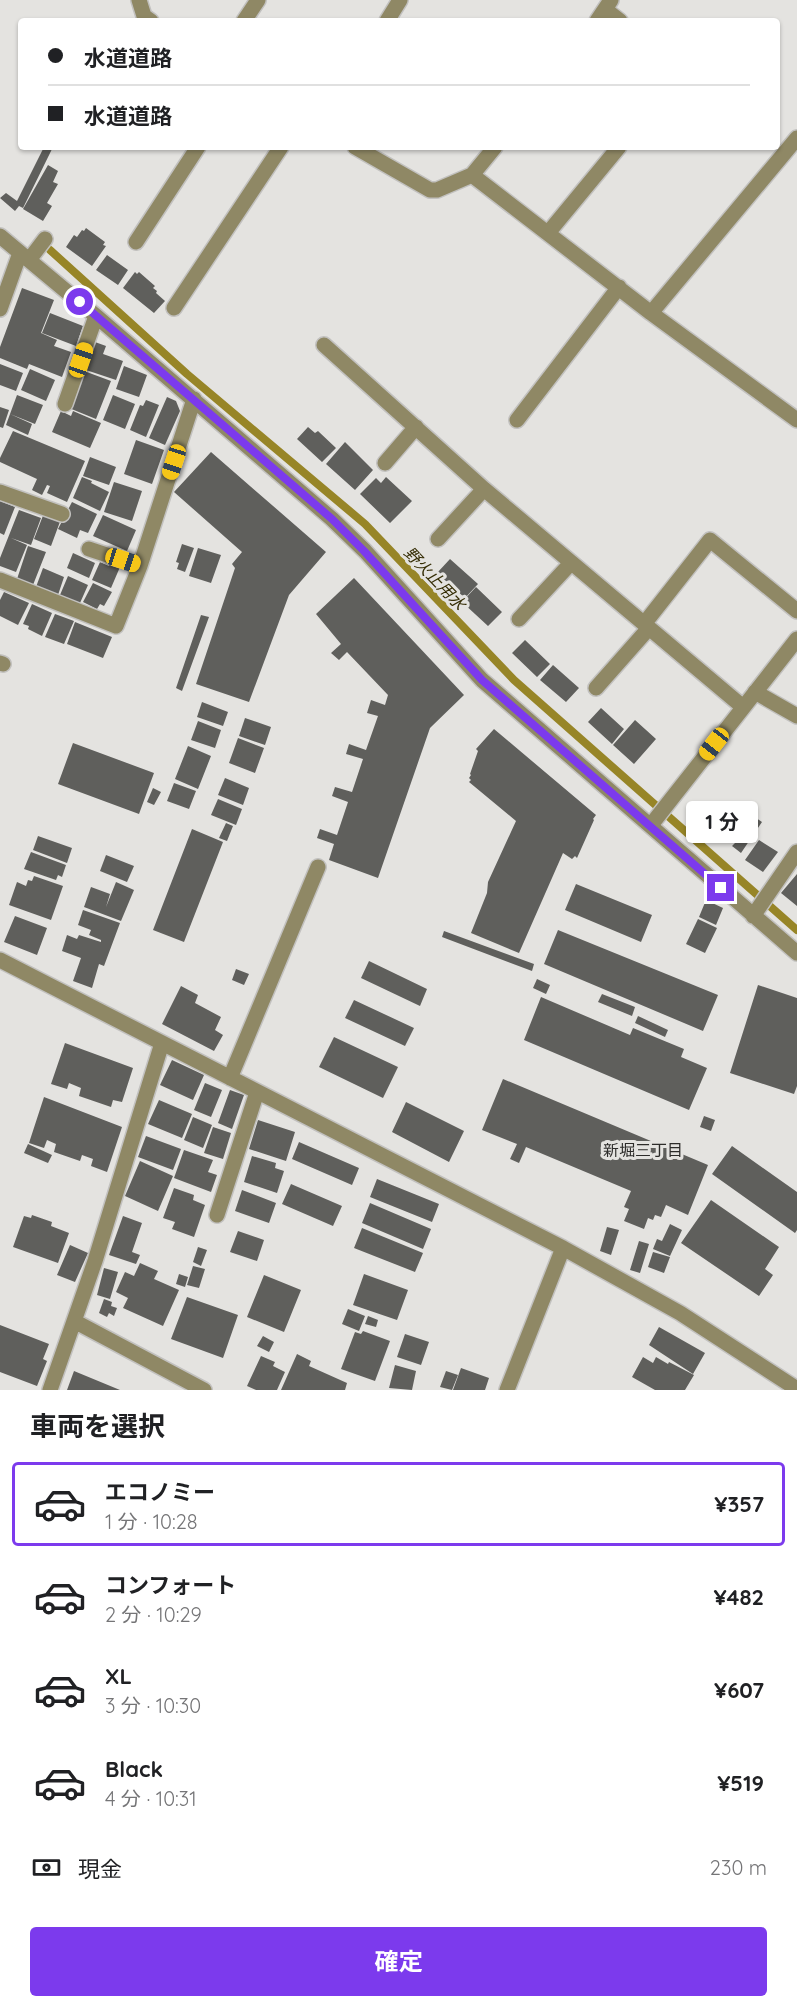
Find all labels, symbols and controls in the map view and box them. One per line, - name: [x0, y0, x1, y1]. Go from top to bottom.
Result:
- text: 水道道路: [84, 44, 172, 72]
- text: 水道道路: [84, 102, 172, 130]
- route start: [66, 288, 93, 315]
- car: [67, 340, 95, 380]
- car: [160, 442, 188, 482]
- water label: 野火止用水: [400, 542, 471, 615]
- car: [103, 546, 143, 574]
- car: [696, 724, 732, 764]
- callout: 1 分: [685, 801, 757, 843]
- text: 1 分: [705, 809, 739, 834]
- route end: [707, 874, 734, 901]
- district label: 新堀三丁目: [603, 1140, 683, 1160]
- text: 車両を選択: [30, 1409, 165, 1443]
- icon: car: [33, 1477, 87, 1531]
- text: エコノミー: [105, 1478, 215, 1506]
- text: ¥357: [714, 1490, 764, 1518]
- text: 1 分 · 10:28: [105, 1509, 198, 1534]
- icon: car: [33, 1570, 87, 1624]
- text: コンフォート: [105, 1571, 236, 1599]
- text: ¥482: [713, 1583, 764, 1611]
- text: 2 分 · 10:29: [105, 1602, 202, 1627]
- text: XL: [105, 1662, 132, 1690]
- icon: car: [33, 1663, 87, 1717]
- text: ¥607: [714, 1676, 764, 1704]
- text: 3 分 · 10:30: [105, 1693, 201, 1718]
- text: Black: [105, 1755, 163, 1783]
- icon: car: [33, 1756, 87, 1810]
- text: ¥519: [717, 1769, 764, 1797]
- text: 4 分 · 10:31: [105, 1786, 197, 1811]
- icon: cash: [30, 1851, 63, 1884]
- text: 現金: [78, 1855, 122, 1883]
- text: 230 m: [710, 1855, 767, 1880]
- button: 確定: [30, 1927, 767, 1996]

